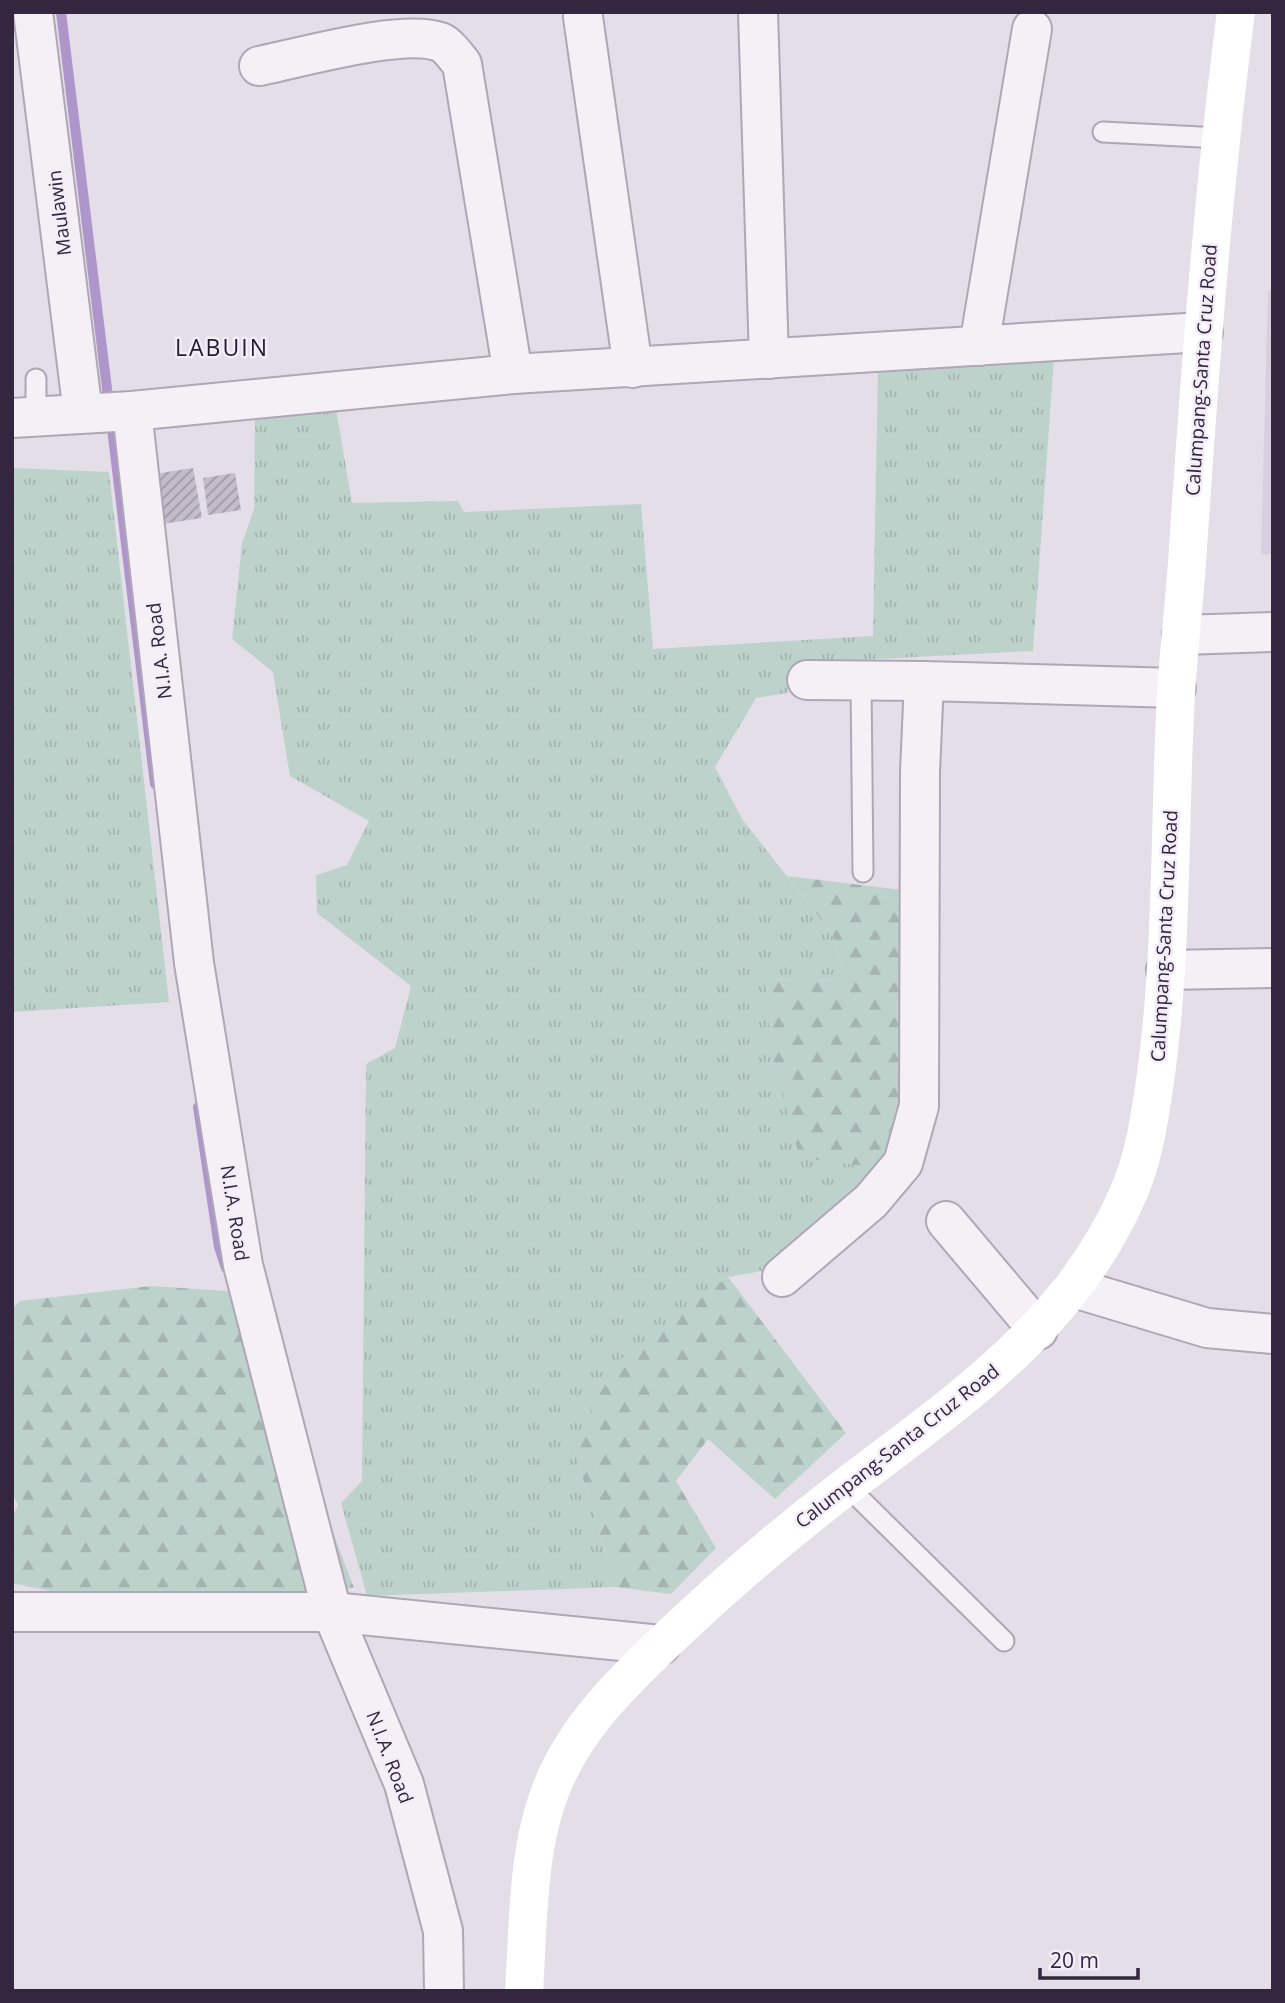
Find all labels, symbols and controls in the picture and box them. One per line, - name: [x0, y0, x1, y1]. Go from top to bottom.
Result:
- street label: Maulawin: [41, 169, 77, 257]
- street label: Calumpang-Santa Cruz Road: [1179, 243, 1223, 497]
- district label: LABUIN: [175, 331, 269, 363]
- street label: N.I.A. Road: [140, 601, 178, 701]
- street label: Calumpang-Santa Cruz Road: [1144, 809, 1184, 1063]
- street label: N.I.A. Road: [215, 1163, 255, 1263]
- street label: Calumpang-Santa Cruz Road: [790, 1358, 1004, 1534]
- street label: N.I.A. Road: [361, 1707, 419, 1807]
- scale bar: [1040, 1937, 1138, 1981]
- text: 20 m: [1050, 1946, 1099, 1974]

